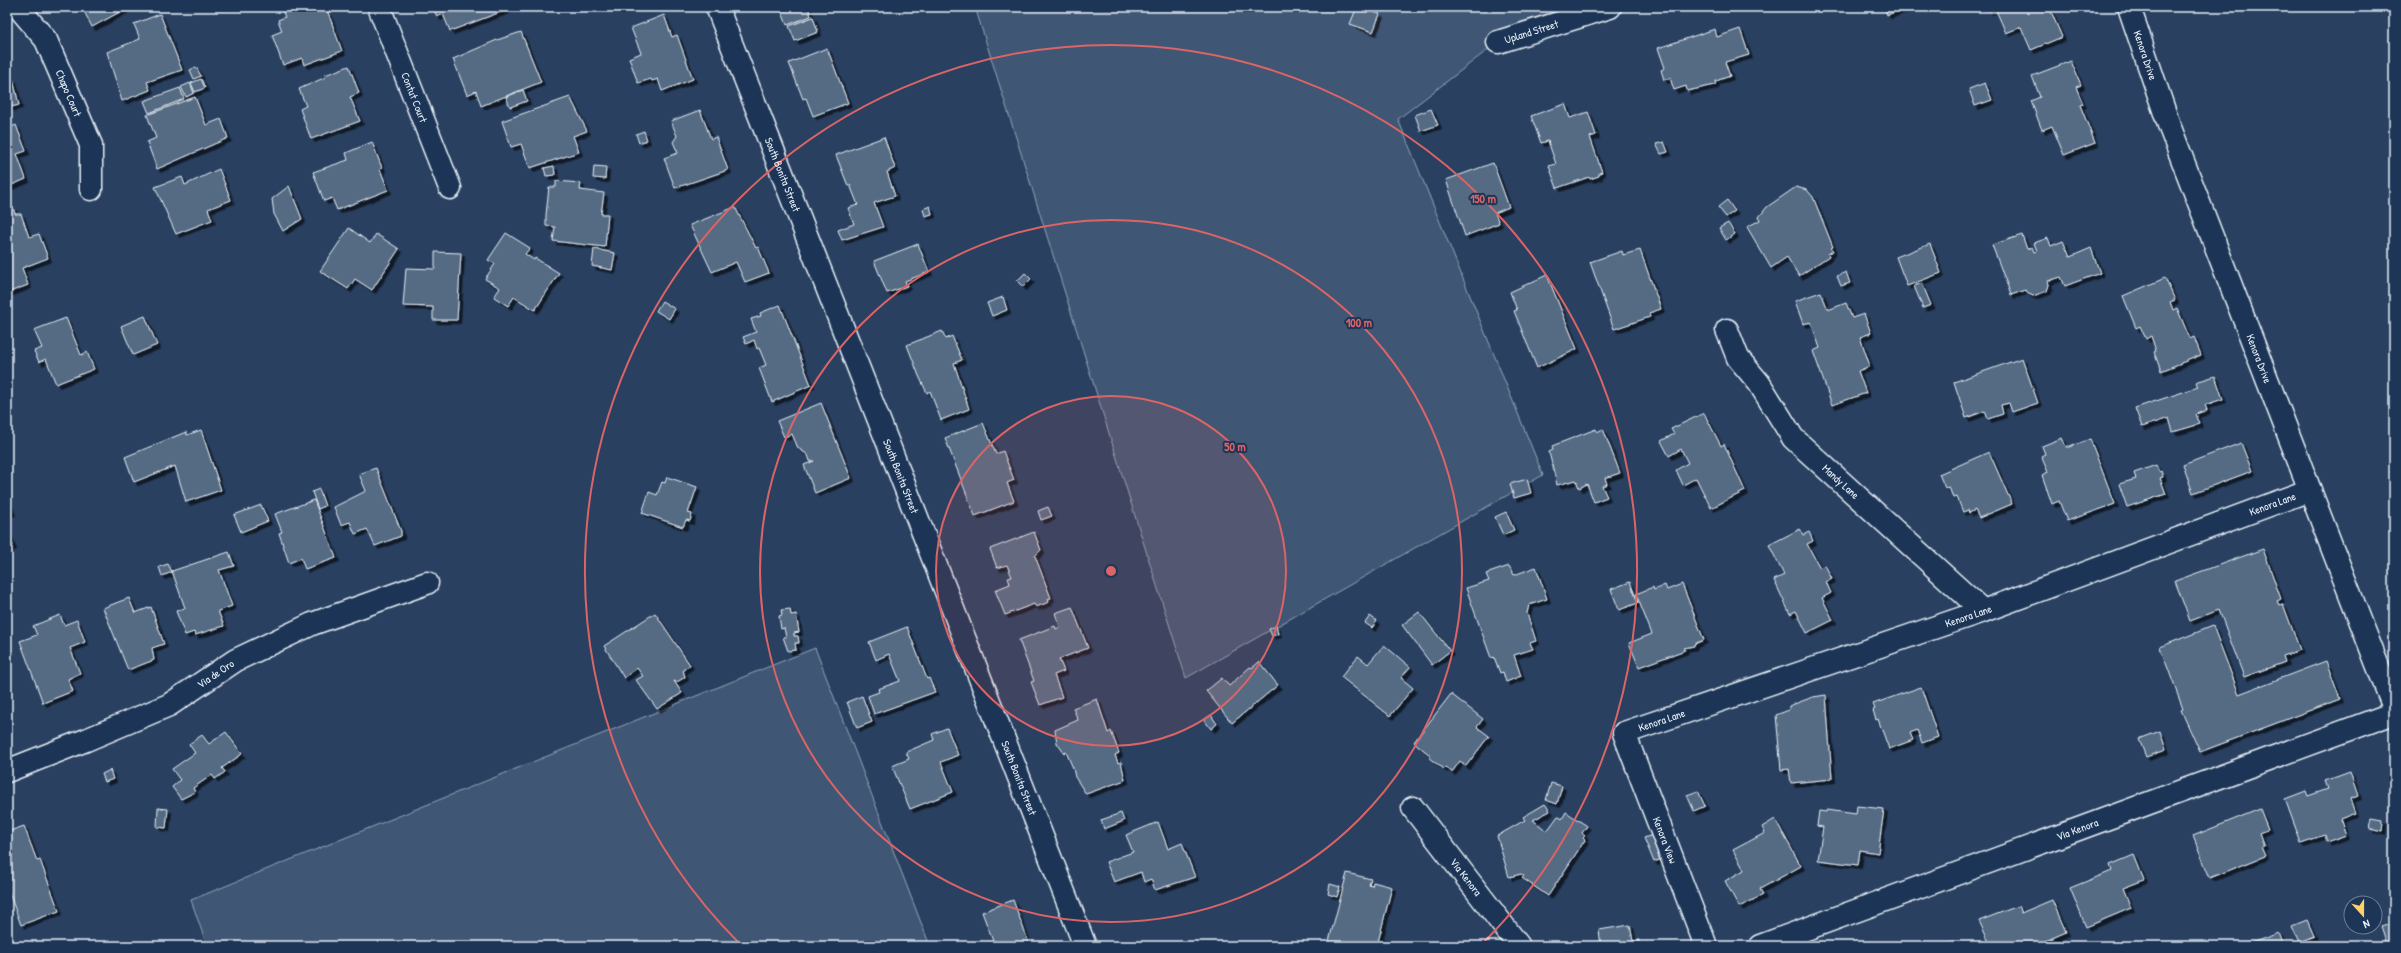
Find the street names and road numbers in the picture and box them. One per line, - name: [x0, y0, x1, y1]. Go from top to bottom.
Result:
- street label: Upland Street: [1503, 17, 1560, 47]
- street label: Kenora Drive: [2130, 29, 2160, 82]
- street label: Chapo Court: [53, 68, 85, 119]
- street label: Contut Court: [398, 70, 431, 125]
- street label: South Bonita Street: [762, 135, 804, 214]
- street label: Kenora Drive: [2243, 332, 2275, 386]
- street label: South Bonita Street: [880, 437, 922, 516]
- street label: Mandy Lane: [1819, 461, 1863, 502]
- street label: Kenora Lane: [2247, 489, 2298, 519]
- street label: Kenora Lane: [1943, 601, 1994, 630]
- street label: Via de Oro: [194, 656, 237, 691]
- street label: Kenora Lane: [1636, 706, 1687, 735]
- street label: South Bonita Street: [998, 739, 1040, 817]
- street label: Kenora View: [1650, 815, 1680, 865]
- street label: Via Kenora: [2054, 815, 2101, 844]
- street label: Via Kenora: [1447, 855, 1485, 899]

